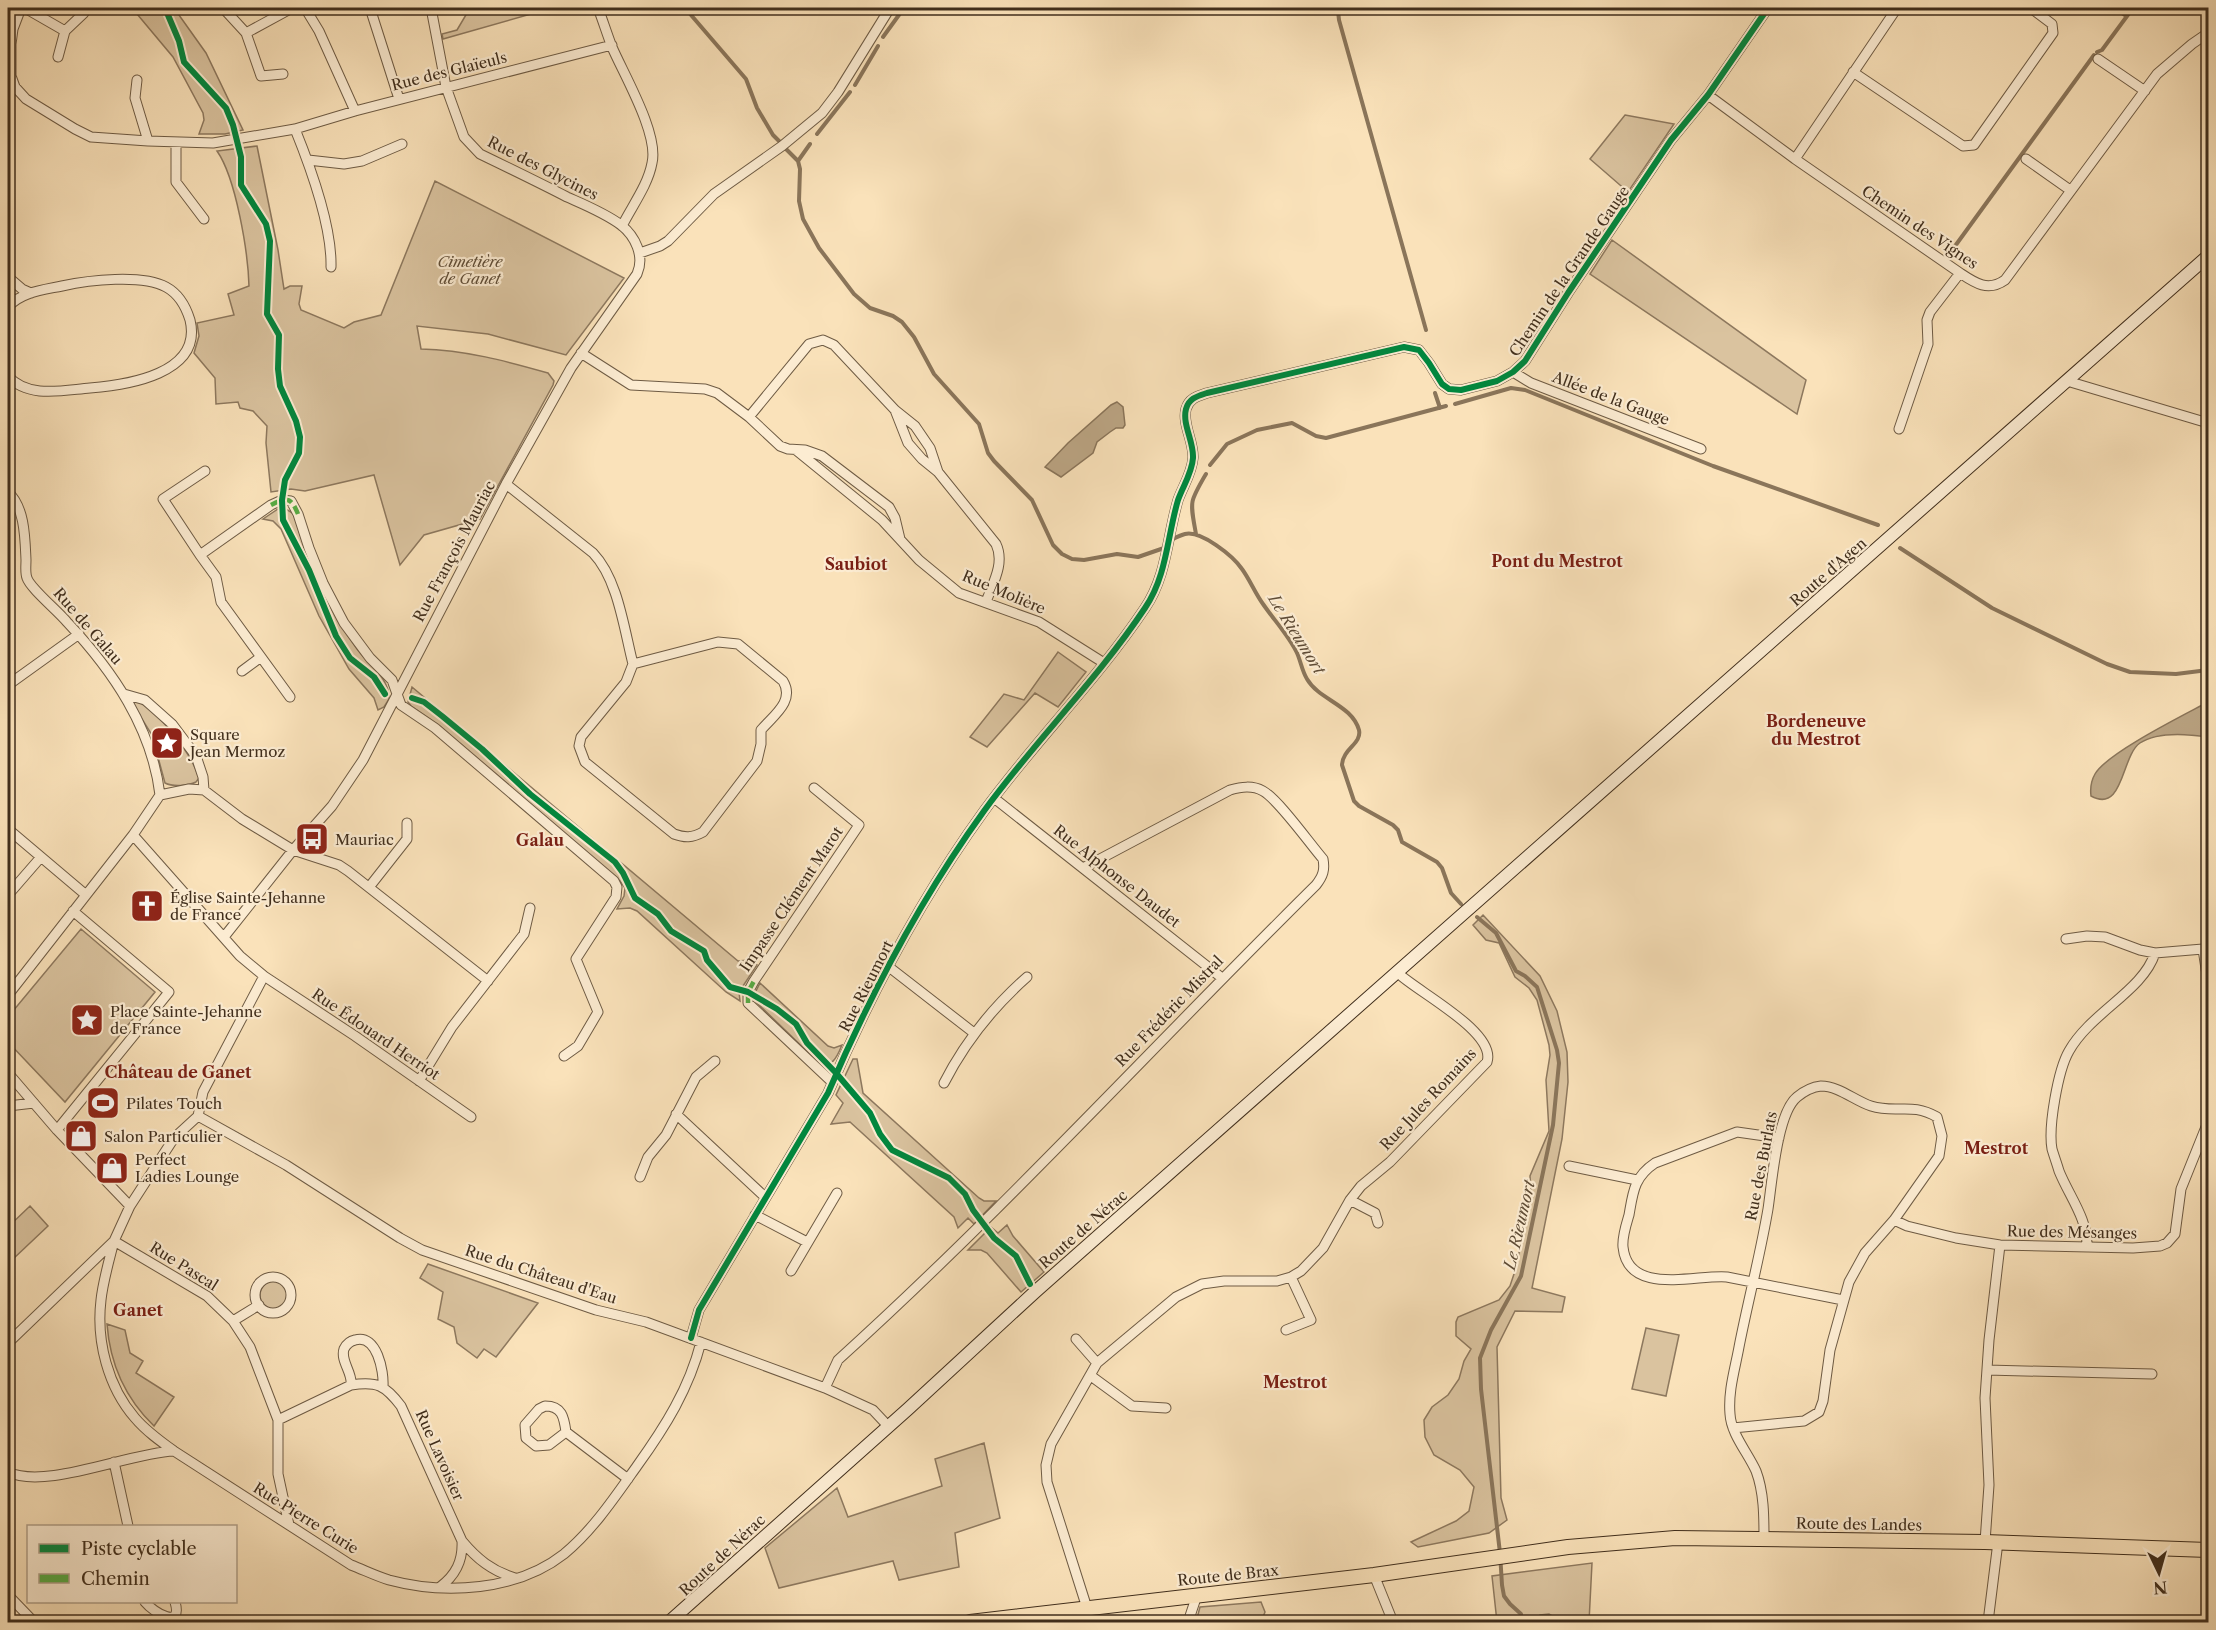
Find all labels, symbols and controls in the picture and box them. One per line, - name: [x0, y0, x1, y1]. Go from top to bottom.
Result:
- street label: Rue des Glaïeuls: [389, 47, 509, 95]
- street label: Rue des Glycines: [484, 132, 602, 204]
- street label: Chemin des Vignes: [1858, 181, 1982, 273]
- street label: Chemin de la Grande Gauge: [1505, 182, 1633, 360]
- park label: Cimetière de Ganet: [437, 252, 503, 288]
- street label: Allée de la Gauge: [1549, 367, 1672, 429]
- street label: Rue François Mauriac: [409, 477, 499, 625]
- street label: Route d'Agen: [1786, 533, 1871, 610]
- district label: Pont du Mestrot: [1491, 551, 1623, 571]
- district label: Saubiot: [825, 554, 888, 574]
- street label: Rue Molière: [960, 566, 1048, 618]
- street label: Rue de Galau: [49, 584, 127, 668]
- water label: Le Rieumort: [1263, 588, 1330, 679]
- district label: Bordeneuve du Mestrot: [1766, 711, 1866, 749]
- place icon: Square Jean Mermoz: [149, 725, 185, 761]
- place label: Square Jean Mermoz: [188, 725, 286, 761]
- bus stop icon: Mauriac: [294, 821, 330, 857]
- street label: Rue Alphonse Daudet: [1050, 821, 1185, 932]
- street label: Impasse Clément Marot: [735, 822, 847, 975]
- place label: Mauriac: [335, 830, 394, 849]
- district label: Galau: [516, 830, 565, 850]
- church icon: Église Sainte-Jehanne de France: [129, 888, 165, 924]
- place label: Église Sainte-Jehanne de France: [170, 888, 325, 924]
- street label: Rue Rieumort: [835, 936, 898, 1035]
- street label: Rue Frédéric Mistral: [1111, 951, 1227, 1071]
- street label: Rue Édouard Herriot: [308, 984, 444, 1084]
- place icon: Place Sainte-Jehanne de France: [69, 1002, 105, 1038]
- place label: Place Sainte-Jehanne de France: [110, 1002, 262, 1038]
- street label: Rue Jules Romains: [1376, 1044, 1480, 1154]
- district label: Château de Ganet: [105, 1062, 252, 1082]
- sports icon: Pilates Touch: [85, 1085, 121, 1121]
- place label: Pilates Touch: [126, 1094, 223, 1113]
- street label: Rue des Burlats: [1741, 1110, 1781, 1222]
- shop icon: Salon Particulier: [63, 1118, 99, 1154]
- place label: Salon Particulier: [104, 1127, 223, 1146]
- district label: Mestrot: [1964, 1138, 2029, 1158]
- shop icon: Perfect Ladies Lounge: [94, 1150, 130, 1186]
- place label: Perfect Ladies Lounge: [135, 1150, 239, 1186]
- water label: Le Rieumort: [1499, 1177, 1539, 1274]
- street label: Route de Nérac: [1035, 1185, 1131, 1273]
- street label: Rue des Mésanges: [2007, 1221, 2137, 1243]
- street label: Rue Pascal: [146, 1238, 222, 1295]
- street label: Rue du Château d'Eau: [463, 1240, 619, 1308]
- district label: Ganet: [113, 1300, 163, 1320]
- district label: Mestrot: [1263, 1372, 1328, 1392]
- street label: Rue Lavoisier: [412, 1407, 469, 1504]
- street label: Rue Pierre Curie: [250, 1478, 362, 1558]
- street label: Route de Nérac: [675, 1510, 769, 1600]
- street label: Route des Landes: [1796, 1513, 1922, 1535]
- legend: [27, 1525, 237, 1603]
- text: Piste cyclable: [81, 1538, 197, 1560]
- north arrow: [2129, 1543, 2189, 1603]
- street label: Route de Brax: [1176, 1560, 1280, 1590]
- text: Chemin: [81, 1568, 150, 1590]
- text: N: [2152, 1577, 2168, 1599]

